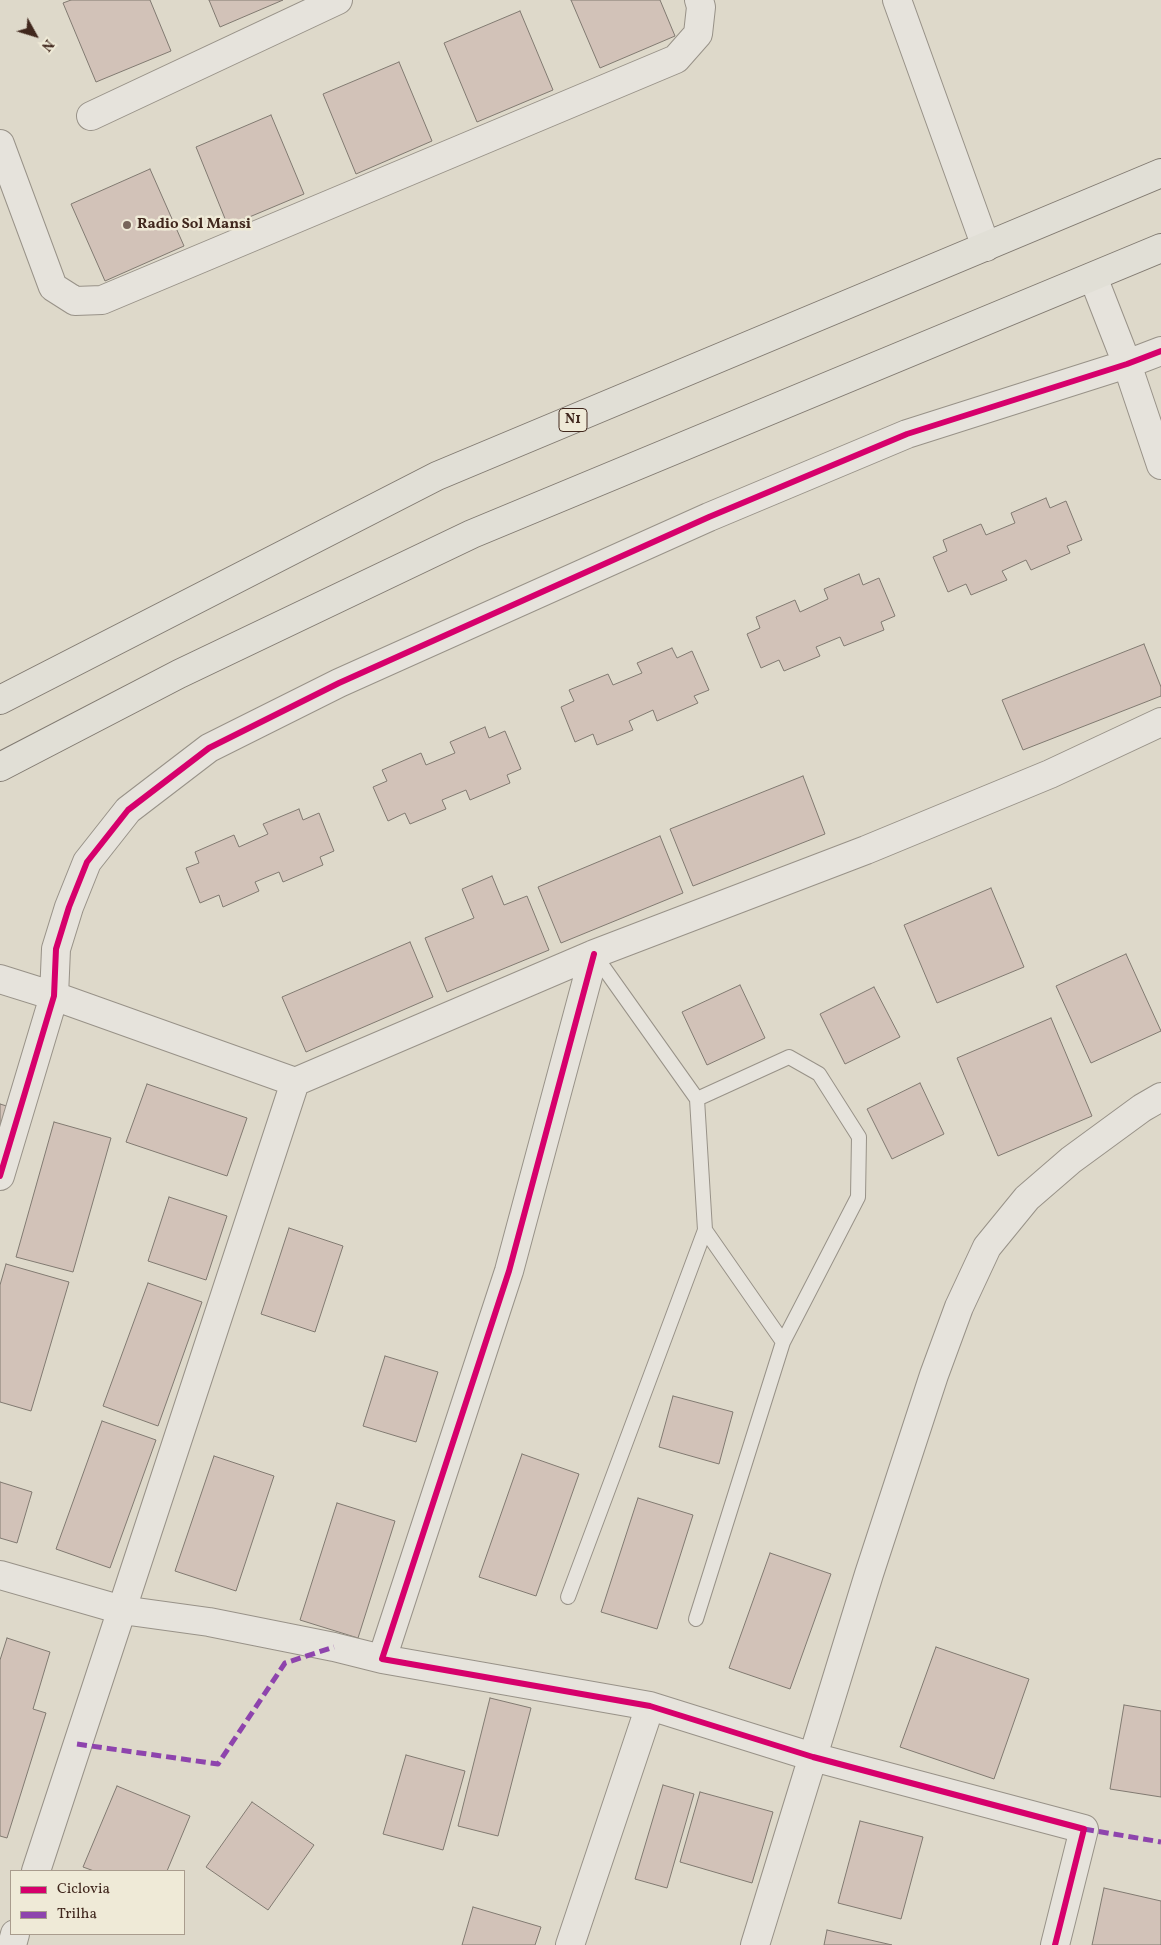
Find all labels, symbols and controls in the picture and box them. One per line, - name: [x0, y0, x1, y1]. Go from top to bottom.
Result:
- north arrow: [10, 10, 60, 60]
- text: N: [36, 35, 58, 55]
- place label: Radio Sol Mansi: [137, 216, 251, 234]
- marker: Radio Sol Mansi: [121, 219, 133, 231]
- road number: N1: [559, 408, 587, 432]
- legend: [10, 1870, 185, 1935]
- text: Ciclovia: [57, 1879, 110, 1900]
- text: Trilha: [57, 1904, 97, 1925]

